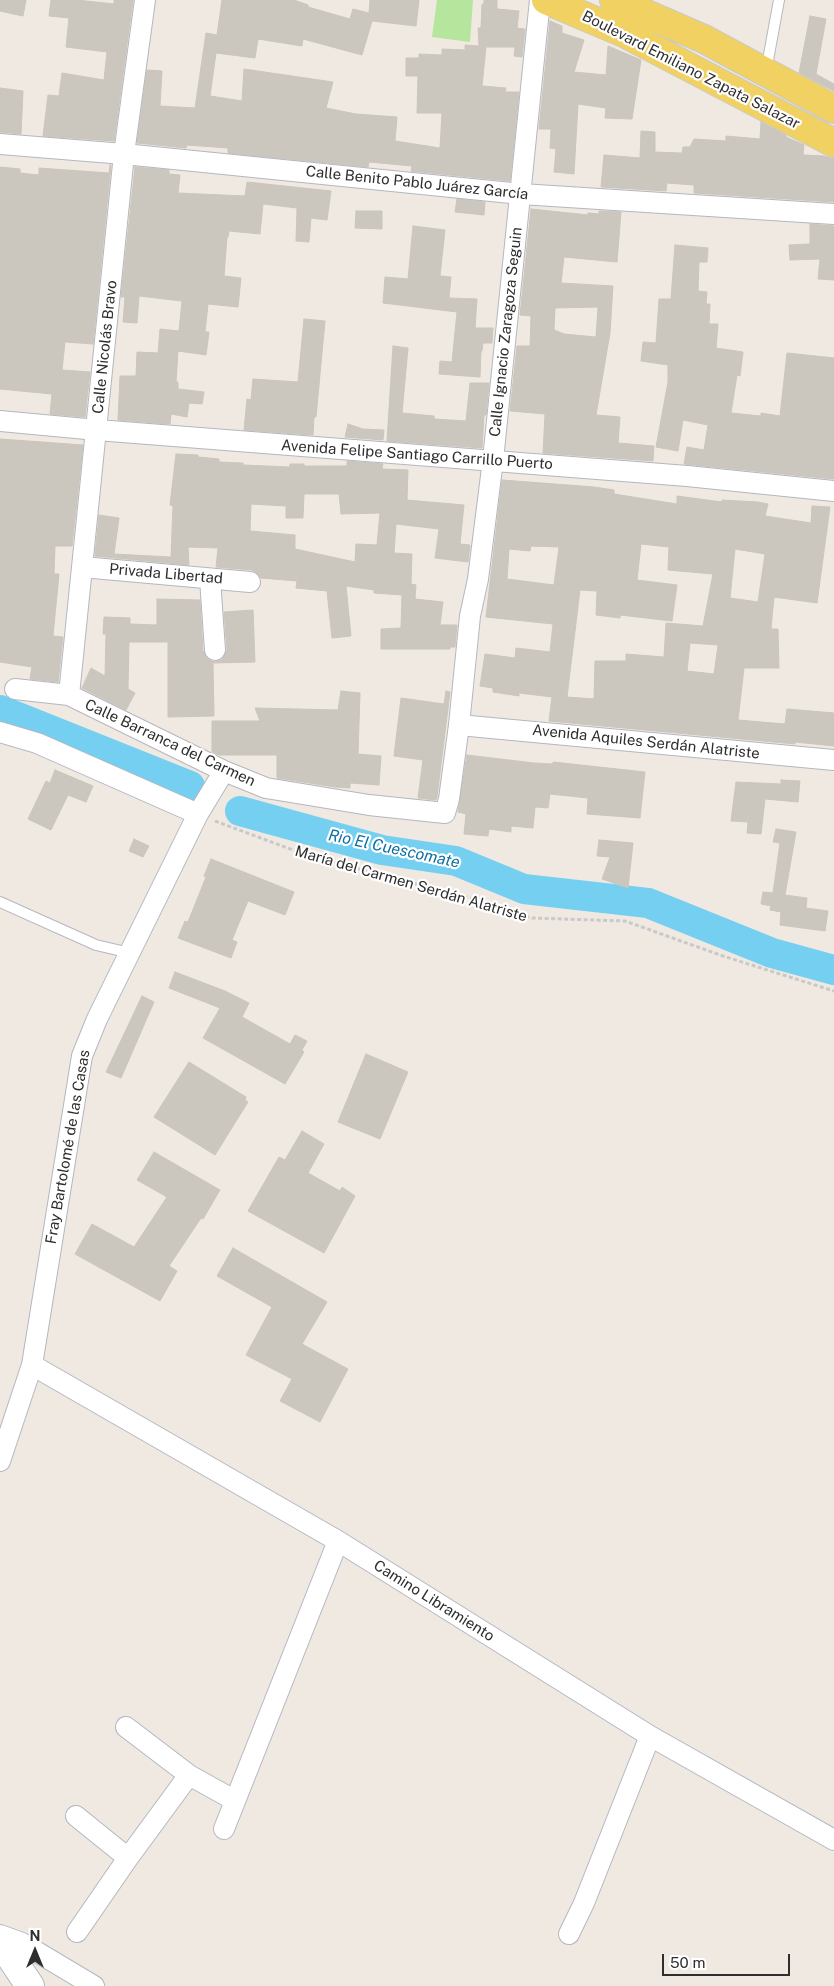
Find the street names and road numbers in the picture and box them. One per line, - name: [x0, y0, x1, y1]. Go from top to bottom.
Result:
- street label: Boulevard Emiliano Zapata Salazar: [579, 7, 803, 133]
- street label: Calle Benito Pablo Juárez García: [305, 162, 529, 204]
- street label: Calle Ignacio Zaragoza Seguin: [486, 226, 526, 438]
- street label: Calle Nicolás Bravo: [89, 279, 121, 415]
- street label: Avenida Felipe Santiago Carrillo Puerto: [281, 437, 553, 473]
- street label: Privada Libertad: [108, 560, 224, 588]
- street label: Calle Barranca del Carmen: [82, 696, 258, 790]
- street label: Avenida Aquiles Serdán Alatriste: [531, 721, 761, 763]
- street label: María del Carmen Serdán Alatriste: [293, 842, 529, 926]
- street label: Fray Bartolomé de las Casas: [42, 1048, 94, 1246]
- street label: Camino Libramiento: [370, 1557, 498, 1645]

